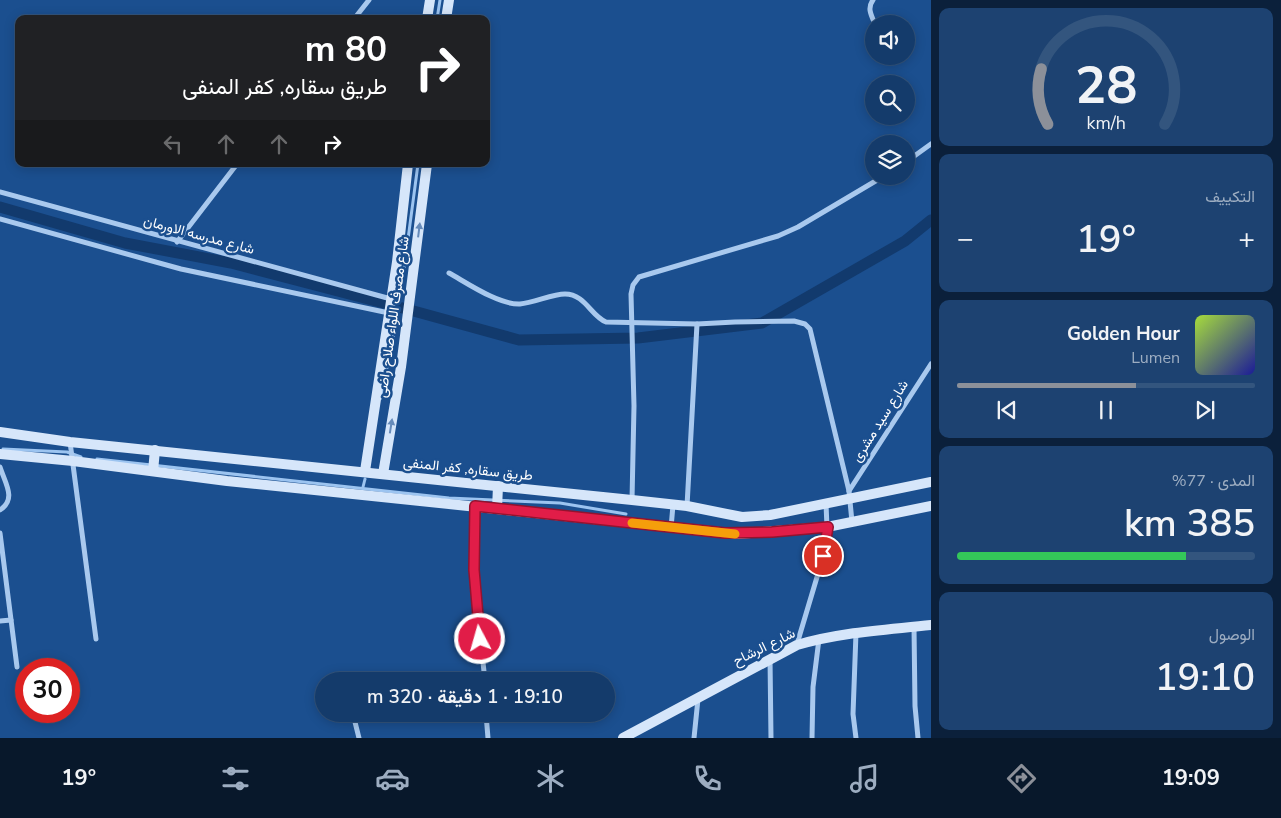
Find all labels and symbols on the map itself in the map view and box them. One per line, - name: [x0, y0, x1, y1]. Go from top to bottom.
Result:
- street label: شارع مدرسه الاورمان: [141, 211, 257, 260]
- one-way arrow: [415, 222, 423, 238]
- street label: شارع مصرف اللواء صلاح راضى: [372, 235, 415, 399]
- street label: شارع سيد مشرى: [847, 376, 914, 466]
- one-way arrow: [387, 417, 395, 433]
- street label: طريق سقاره, كفر المنفى: [402, 453, 534, 485]
- pin: [802, 535, 844, 577]
- position arrow: [453, 612, 505, 664]
- street label: شارع الرشاح: [730, 624, 799, 671]
- speed limit sign: 30: [15, 658, 80, 723]

